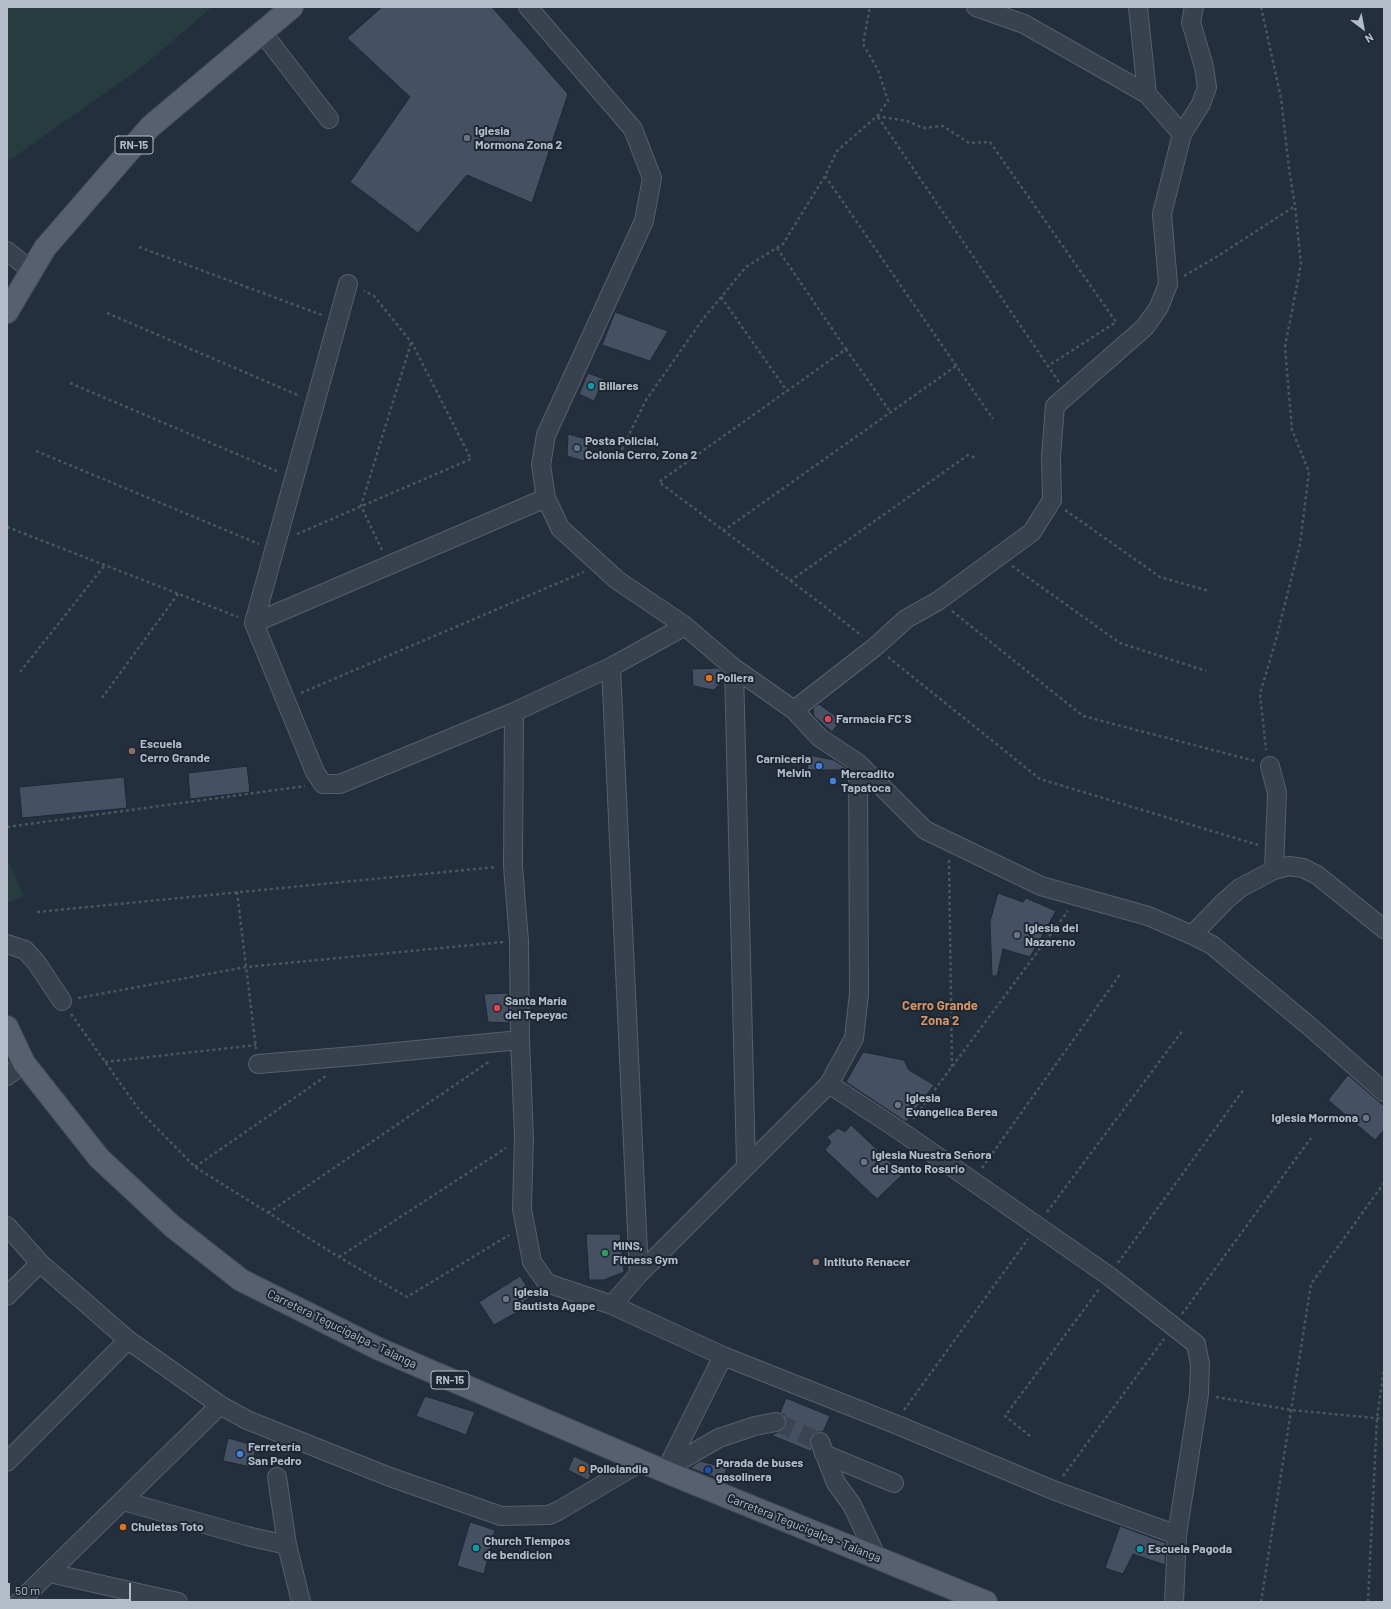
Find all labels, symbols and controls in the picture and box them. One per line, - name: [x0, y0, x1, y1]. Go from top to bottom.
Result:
- north arrow: [1343, 8, 1383, 48]
- text: N: [1363, 31, 1376, 46]
- place label: Iglesia Mormona Zona 2: [475, 124, 562, 152]
- marker: Iglesia Mormona Zona 2: [462, 133, 472, 143]
- road number: RN-15: [115, 136, 153, 154]
- place label: Billares: [599, 379, 639, 393]
- marker: Billares: [586, 381, 596, 391]
- place label: Posta Policial, Colonia Cerro, Zona 2: [585, 434, 697, 462]
- marker: Posta Policial, Colonia Cerro, Zona 2: [572, 443, 582, 453]
- place label: Pollera: [717, 671, 754, 685]
- marker: Pollera: [704, 673, 714, 683]
- place label: Farmacia FC´S: [836, 712, 912, 726]
- marker: Farmacia FC´S: [823, 714, 833, 724]
- place label: Escuela Cerro Grande: [140, 737, 210, 765]
- marker: Escuela Cerro Grande: [127, 746, 137, 756]
- place label: Carniceria Melvin: [756, 752, 811, 780]
- marker: Carniceria Melvin: [814, 761, 824, 771]
- place label: Mercadito Tapatoca: [841, 767, 894, 795]
- marker: Mercadito Tapatoca: [828, 776, 838, 786]
- place label: Iglesia del Nazareno: [1025, 921, 1078, 949]
- marker: Iglesia del Nazareno: [1012, 930, 1022, 940]
- place label: Santa María del Tepeyac: [505, 994, 568, 1022]
- district label: Cerro Grande Zona 2: [902, 998, 978, 1029]
- marker: Santa María del Tepeyac: [492, 1003, 502, 1013]
- place label: Iglesia Evangelica Berea: [906, 1091, 997, 1119]
- marker: Iglesia Evangelica Berea: [893, 1100, 903, 1110]
- place label: Iglesia Mormona: [1272, 1111, 1358, 1125]
- marker: Iglesia Mormona: [1361, 1113, 1371, 1123]
- place label: Iglesia Nuestra Señora del Santo Rosario: [872, 1148, 992, 1176]
- marker: Iglesia Nuestra Señora del Santo Rosario: [859, 1157, 869, 1167]
- place label: MINS, Fitness Gym: [613, 1239, 678, 1267]
- marker: MINS, Fitness Gym: [600, 1248, 610, 1258]
- place label: Intituto Renacer: [824, 1255, 910, 1269]
- marker: Intituto Renacer: [811, 1257, 821, 1267]
- place label: Iglesia Bautista Agape: [514, 1285, 595, 1313]
- street label: Carretera Tegucigalpa - Talanga: [265, 1286, 419, 1372]
- marker: Iglesia Bautista Agape: [501, 1294, 511, 1304]
- road number: RN-15: [431, 1371, 469, 1389]
- place label: Ferretería San Pedro: [248, 1440, 302, 1468]
- marker: Ferretería San Pedro: [235, 1449, 245, 1459]
- place label: Parada de buses gasolinera: [716, 1456, 803, 1484]
- place label: Pollolandia: [590, 1462, 648, 1476]
- marker: Pollolandia: [577, 1464, 587, 1474]
- marker: Parada de buses gasolinera: [703, 1465, 713, 1475]
- street label: Carretera Tegucigalpa - Talanga: [725, 1490, 883, 1566]
- place label: Chuletas Toto: [131, 1520, 204, 1534]
- marker: Chuletas Toto: [118, 1522, 128, 1532]
- place label: Church Tiempos de bendicion: [484, 1534, 570, 1562]
- place label: Escuela Pagoda: [1148, 1542, 1232, 1556]
- marker: Church Tiempos de bendicion: [471, 1543, 481, 1553]
- marker: Escuela Pagoda: [1135, 1544, 1145, 1554]
- scale bar: [10, 1575, 133, 1601]
- text: 50 m: [15, 1583, 40, 1597]

